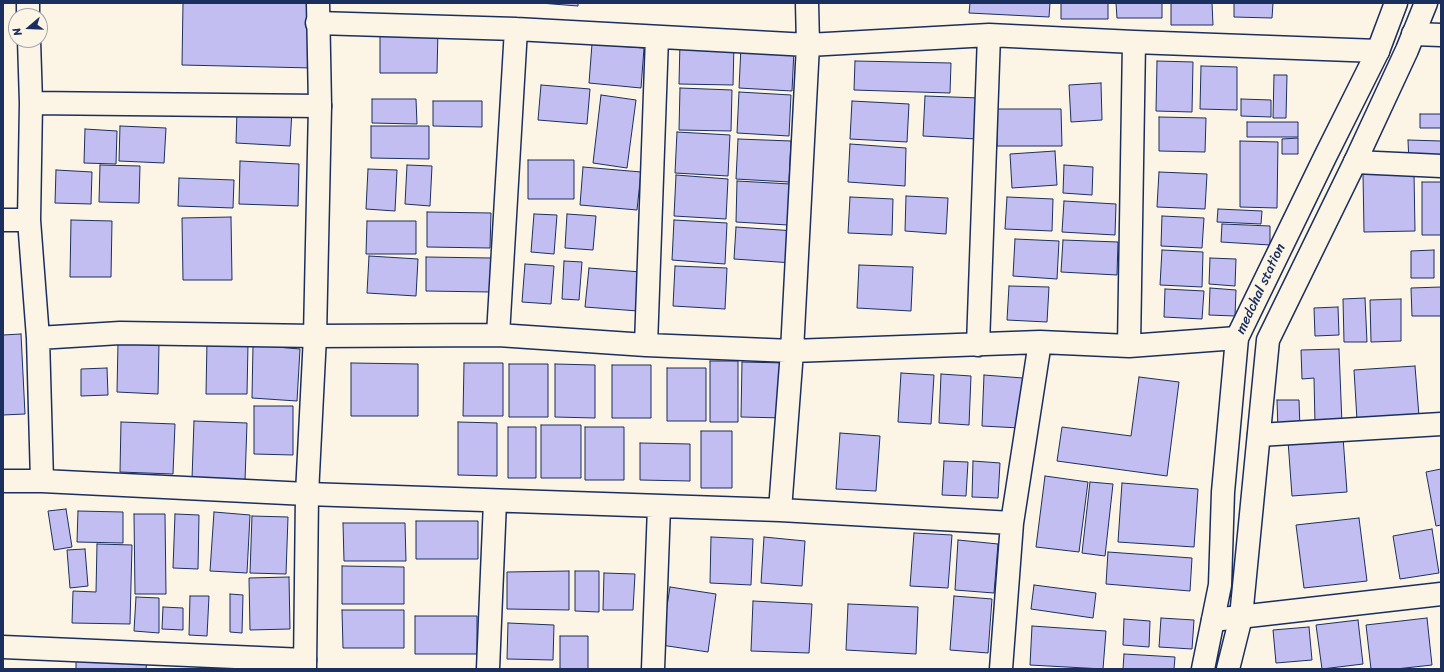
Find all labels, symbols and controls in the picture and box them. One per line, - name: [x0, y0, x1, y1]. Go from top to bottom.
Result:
- north arrow: [8, 8, 48, 48]
- text: N: [7, 25, 27, 38]
- street label: medchal station: [1233, 241, 1289, 337]

